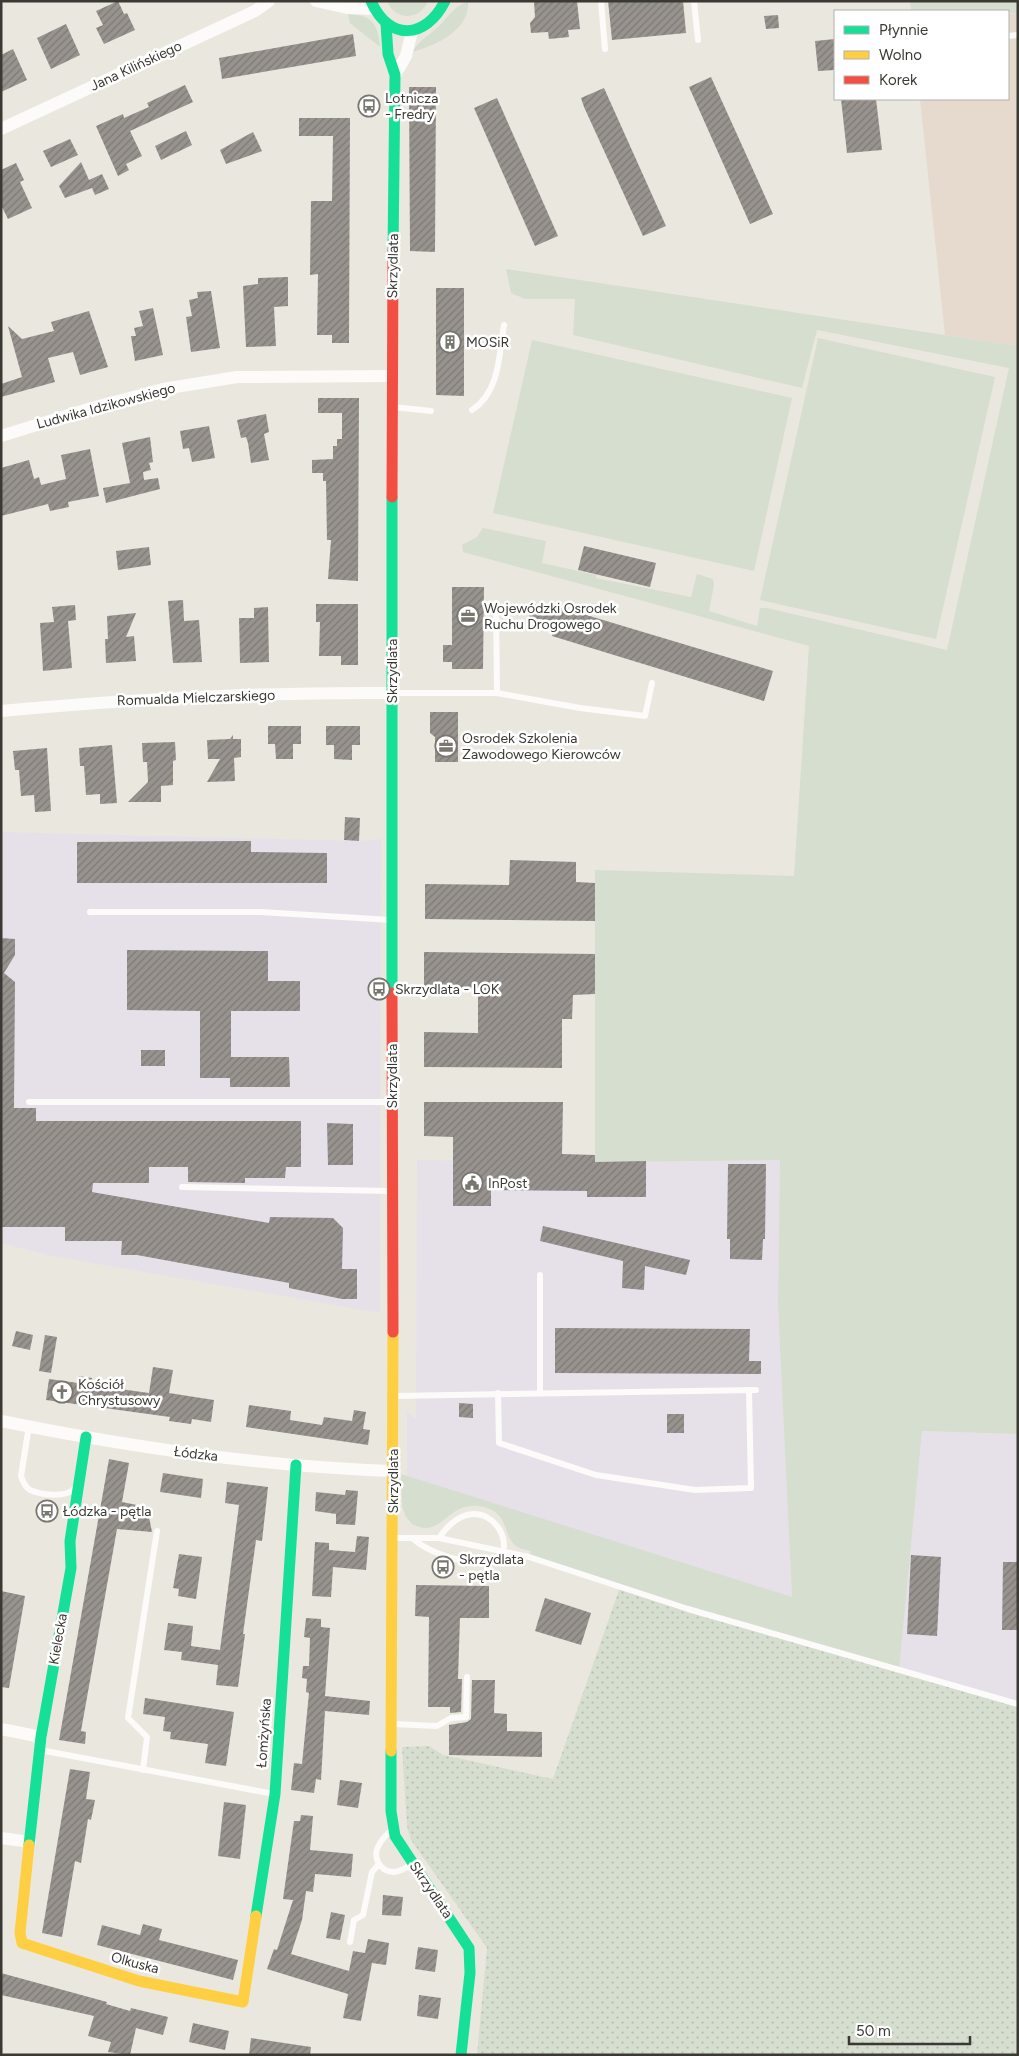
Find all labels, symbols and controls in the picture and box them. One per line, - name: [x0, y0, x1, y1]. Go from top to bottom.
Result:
- legend: [834, 10, 1009, 100]
- text: Płynnie: [879, 21, 928, 39]
- street label: Jana Kilińskiego: [87, 37, 185, 95]
- text: Wolno: [879, 46, 922, 64]
- text: Korek: [879, 71, 918, 89]
- place label: Lotnicza - Fredry: [385, 90, 438, 123]
- bus stop icon: Lotnicza - Fredry: [357, 94, 381, 118]
- street label: Skrzydlata: [384, 233, 402, 299]
- building icon: MOSiR: [438, 330, 462, 354]
- place label: MOSiR: [466, 334, 510, 351]
- street label: Ludwika Idzikowskiego: [35, 379, 177, 433]
- place label: Wojewódzki Osrodek Ruchu Drogowego: [484, 600, 617, 633]
- office icon: Wojewódzki Osrodek Ruchu Drogowego: [456, 604, 480, 628]
- street label: Skrzydlata: [384, 638, 401, 704]
- street label: Romualda Mielczarskiego: [117, 687, 275, 709]
- place label: Osrodek Szkolenia Zawodowego Kierowców: [462, 730, 621, 763]
- office icon: Osrodek Szkolenia Zawodowego Kierowców: [434, 734, 458, 758]
- bus stop icon: Skrzydlata - LOK: [367, 977, 391, 1001]
- place label: Skrzydlata - LOK: [395, 981, 500, 998]
- street label: Skrzydlata: [384, 1043, 401, 1109]
- public building icon: InPost: [460, 1171, 484, 1195]
- place label: InPost: [488, 1175, 528, 1192]
- place label: Kościół Chrystusowy: [78, 1376, 161, 1409]
- church icon: Kościół Chrystusowy: [50, 1380, 74, 1404]
- street label: Łódzka: [173, 1443, 219, 1465]
- street label: Skrzydlata: [385, 1448, 402, 1514]
- bus stop icon: Łódzka - pętla: [35, 1499, 59, 1523]
- place label: Łódzka - pętla: [63, 1503, 151, 1520]
- place label: Skrzydlata - pętla: [459, 1551, 524, 1584]
- bus stop icon: Skrzydlata - pętla: [431, 1555, 455, 1579]
- street label: Kielecka: [45, 1612, 71, 1666]
- street label: Łomżyńska: [253, 1698, 275, 1768]
- street label: Skrzydlata: [406, 1858, 456, 1922]
- street label: Olkuska: [109, 1948, 161, 1978]
- scale bar: [849, 2014, 970, 2046]
- text: 50 m: [856, 2022, 891, 2040]

